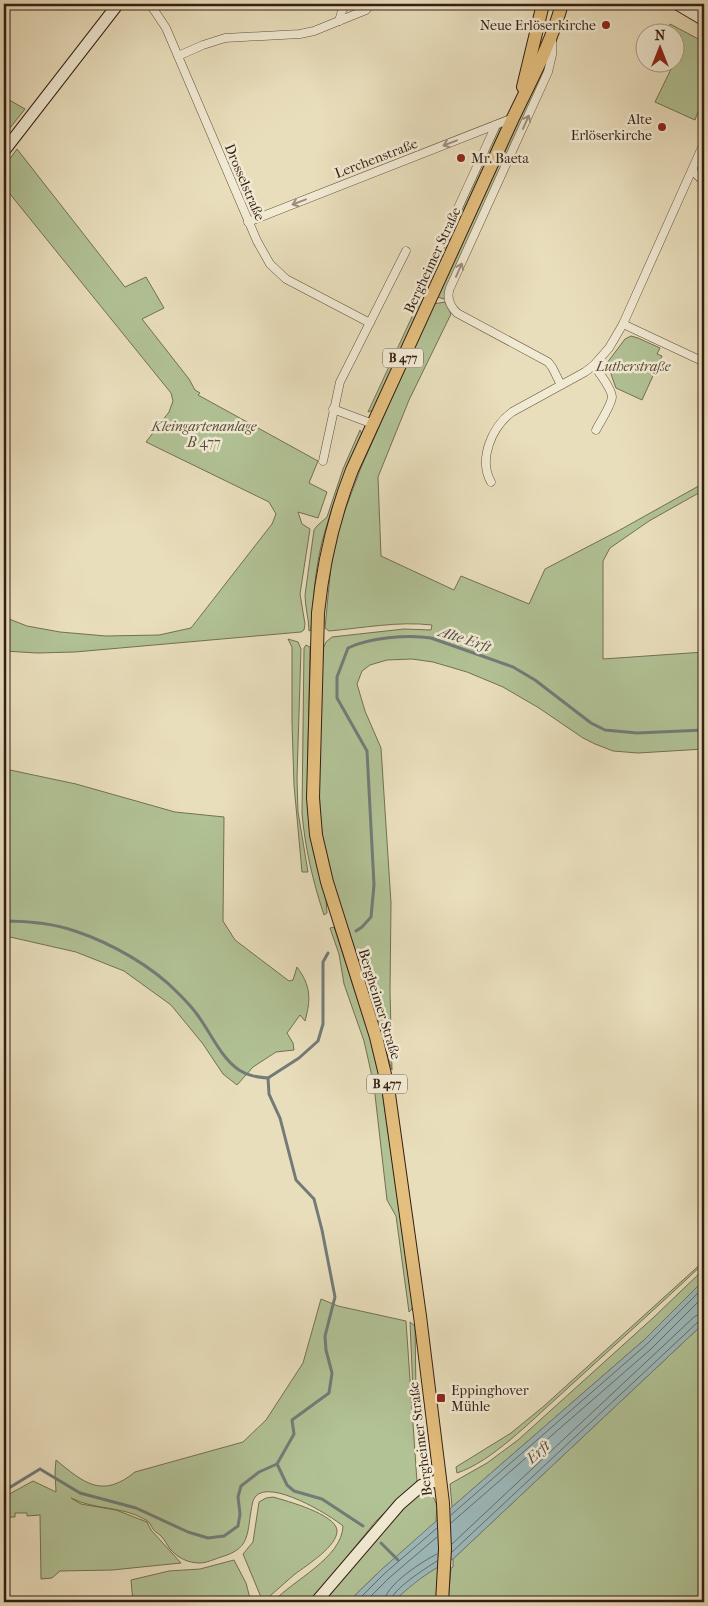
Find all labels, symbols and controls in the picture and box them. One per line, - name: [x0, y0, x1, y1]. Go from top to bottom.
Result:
- place label: Neue Erlöserkirche: [480, 17, 596, 34]
- marker: Neue Erlöserkirche: [600, 19, 612, 31]
- north arrow: [636, 22, 686, 72]
- text: N: [655, 27, 666, 44]
- place label: Alte Erlöserkirche: [571, 111, 652, 144]
- one-way arrow: [521, 115, 531, 130]
- marker: Alte Erlöserkirche: [656, 121, 668, 133]
- street label: Lerchenstraße: [332, 135, 420, 182]
- one-way arrow: [443, 139, 458, 148]
- street label: Drosselstraße: [221, 141, 268, 223]
- place label: Mr. Baeta: [471, 150, 530, 167]
- marker: Mr. Baeta: [455, 152, 467, 164]
- one-way arrow: [292, 198, 307, 207]
- street label: Bergheimer Straße: [400, 204, 464, 316]
- one-way arrow: [454, 263, 464, 278]
- road number: B 477: [383, 348, 423, 368]
- park label: Lutherstraße: [595, 358, 671, 375]
- park label: Kleingartenanlage B 477: [151, 418, 257, 451]
- water label: Alte Erft: [435, 622, 495, 656]
- street label: Bergheimer Straße: [355, 947, 404, 1062]
- road number: B 477: [367, 1074, 407, 1094]
- street label: Bergheimer Straße: [405, 1381, 436, 1497]
- place label: Eppinghover Mühle: [451, 1382, 529, 1415]
- marker: Eppinghover Mühle: [435, 1392, 447, 1404]
- water label: Erft: [522, 1436, 555, 1468]

